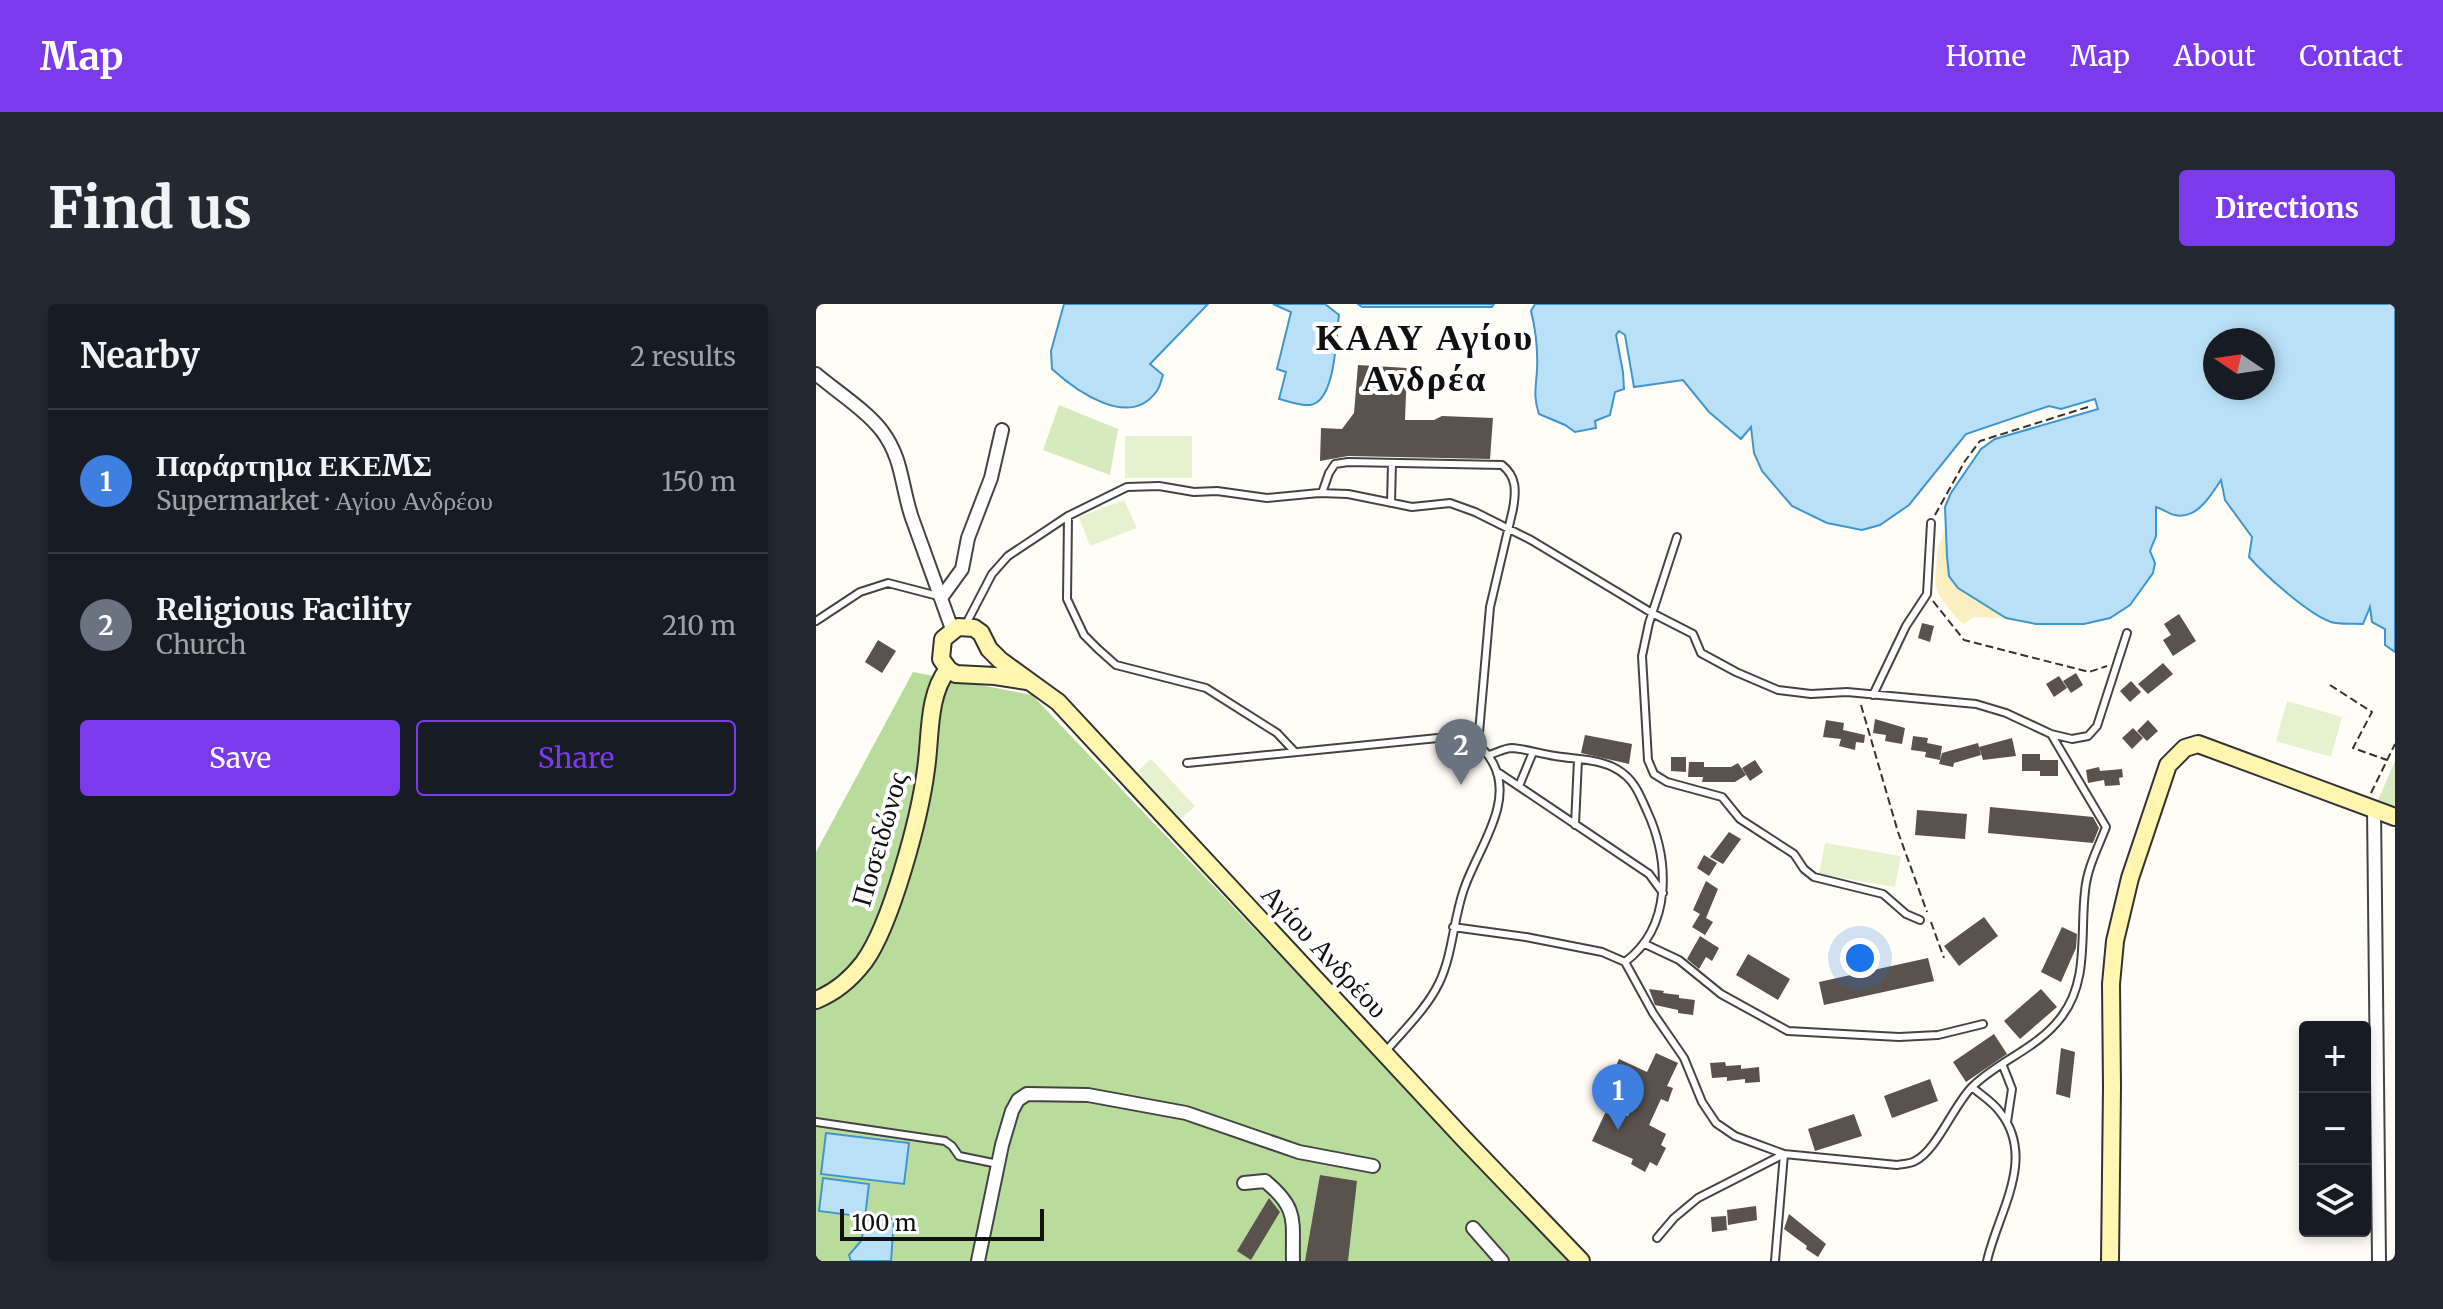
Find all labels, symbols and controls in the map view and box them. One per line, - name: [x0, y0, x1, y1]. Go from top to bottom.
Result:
- text: Map: [40, 33, 124, 80]
- text: Home: [1945, 38, 2026, 74]
- text: Map: [2070, 38, 2130, 74]
- text: About: [2174, 38, 2255, 74]
- text: Contact: [2299, 38, 2403, 74]
- button: Directions: [2179, 170, 2395, 246]
- text: Find us: [48, 173, 252, 243]
- district label: ΚΑΑΥ Αγίου Ανδρέα: [1316, 315, 1534, 401]
- north arrow: [2203, 328, 2275, 400]
- text: Nearby: [80, 335, 200, 377]
- text: 2 results: [630, 340, 736, 373]
- text: Παράρτημα ΕΚΕΜΣ: [156, 446, 432, 484]
- text: 1: [100, 465, 112, 498]
- text: 150 m: [662, 465, 736, 498]
- text: Supermarket · Αγίου Ανδρέου: [156, 484, 493, 517]
- text: Religious Facility: [156, 590, 411, 628]
- text: 2: [98, 609, 114, 642]
- text: 210 m: [662, 609, 736, 642]
- text: Church: [156, 628, 247, 661]
- pin: 2: [1435, 719, 1487, 785]
- button: Save: [80, 720, 400, 796]
- button: Share: [416, 720, 736, 796]
- street label: Ποσειδώνος: [843, 768, 915, 910]
- street label: Αγίου Ανδρέου: [1254, 876, 1396, 1026]
- your location: [1840, 938, 1880, 978]
- map controls: [2299, 1021, 2371, 1237]
- button: +: [2299, 1021, 2371, 1093]
- pin: 1: [1592, 1064, 1644, 1130]
- button: −: [2299, 1093, 2371, 1165]
- button: layers: [2299, 1165, 2371, 1237]
- scale bar: [840, 1205, 1044, 1241]
- text: 100 m: [852, 1209, 917, 1237]

